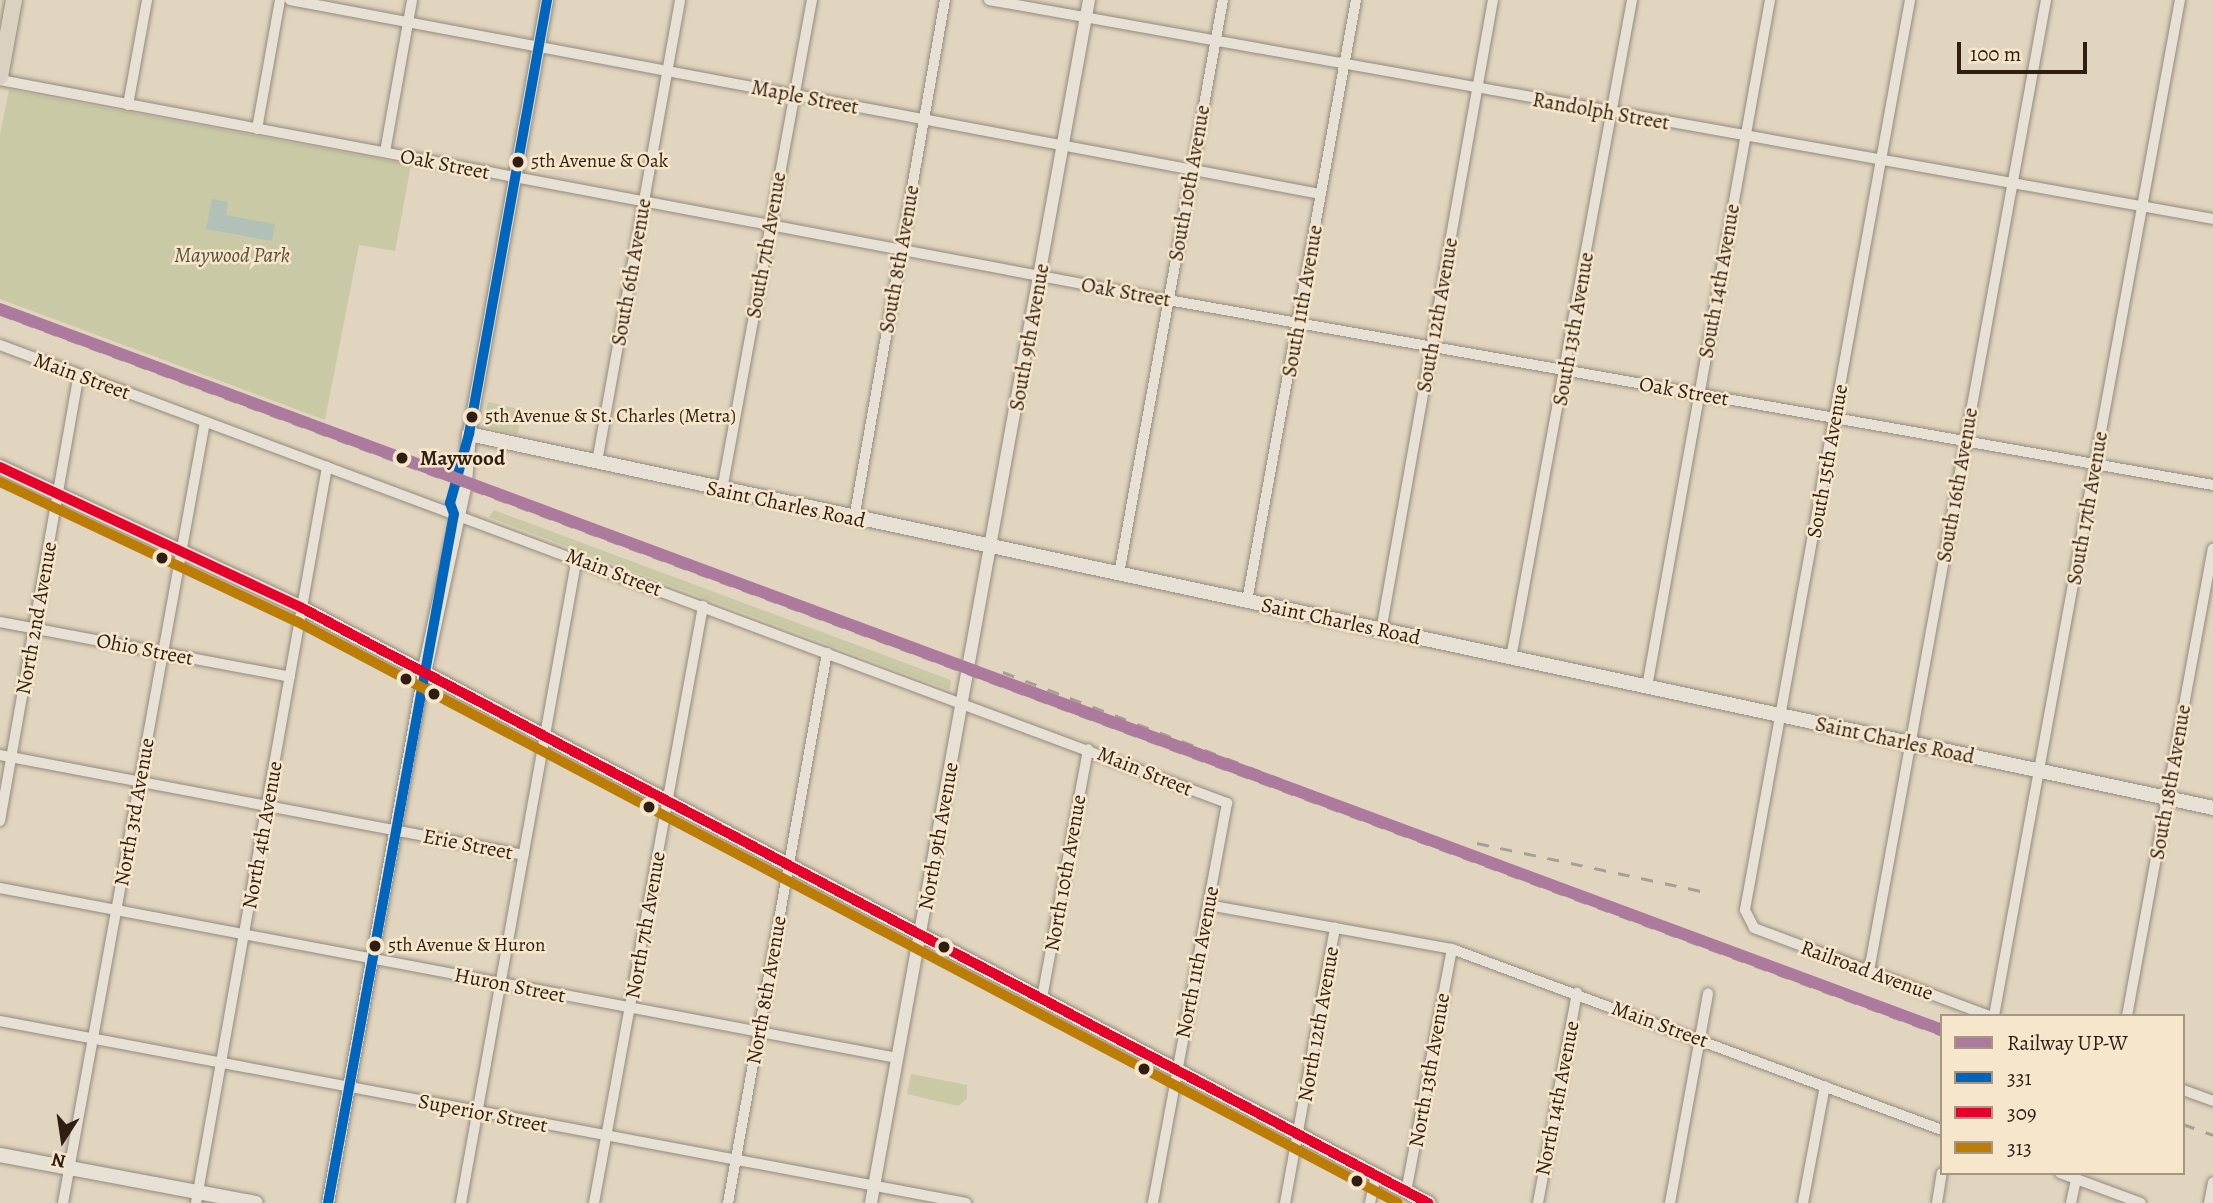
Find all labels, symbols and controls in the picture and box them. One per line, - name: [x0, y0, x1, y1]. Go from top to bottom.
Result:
- scale bar: [1961, 28, 2090, 72]
- text: 100 m: [1970, 40, 2021, 68]
- street label: Maple Street: [749, 74, 861, 120]
- street label: Randolph Street: [1531, 87, 1671, 135]
- street label: South 10th Avenue: [1163, 103, 1215, 263]
- street label: Oak Street: [398, 143, 492, 185]
- place label: 5th Avenue & Oak: [531, 151, 668, 173]
- marker: 5th Avenue & Oak: [511, 155, 525, 169]
- street label: South 7th Avenue: [741, 170, 791, 320]
- street label: South 8th Avenue: [874, 183, 924, 335]
- street label: South 6th Avenue: [606, 196, 656, 348]
- street label: South 14th Avenue: [1693, 202, 1745, 360]
- street label: South 11th Avenue: [1276, 223, 1328, 379]
- street label: South 12th Avenue: [1411, 236, 1463, 394]
- park label: Maywood Park: [174, 242, 290, 268]
- street label: South 13th Avenue: [1547, 250, 1599, 408]
- street label: South 9th Avenue: [1004, 261, 1054, 413]
- street label: Oak Street: [1079, 272, 1173, 312]
- street label: Main Street: [30, 347, 134, 405]
- street label: Oak Street: [1637, 371, 1731, 411]
- street label: South 15th Avenue: [1801, 382, 1853, 540]
- place label: 5th Avenue & St. Charles (Metra): [485, 406, 736, 428]
- street label: South 16th Avenue: [1931, 406, 1983, 564]
- marker: 5th Avenue & St. Charles (Metra): [465, 410, 479, 424]
- street label: South 17th Avenue: [2061, 429, 2113, 587]
- place label: Maywood: [420, 445, 505, 471]
- marker: Maywood: [390, 446, 414, 470]
- street label: Saint Charles Road: [704, 475, 868, 533]
- street label: North 2nd Avenue: [10, 540, 62, 696]
- street label: Main Street: [563, 542, 665, 602]
- unlabelled marker: [155, 551, 169, 565]
- street label: Saint Charles Road: [1259, 592, 1423, 650]
- street label: Ohio Street: [95, 627, 195, 671]
- unlabelled marker: [399, 672, 413, 686]
- unlabelled marker: [427, 687, 441, 701]
- street label: South 18th Avenue: [2144, 702, 2196, 862]
- street label: Saint Charles Road: [1813, 711, 1977, 769]
- street label: North 3rd Avenue: [109, 736, 159, 888]
- street label: Main Street: [1094, 740, 1196, 802]
- street label: North 4th Avenue: [237, 759, 287, 911]
- street label: North 9th Avenue: [913, 760, 963, 912]
- street label: North 10th Avenue: [1039, 793, 1091, 953]
- unlabelled marker: [642, 800, 656, 814]
- street label: Erie Street: [421, 823, 515, 865]
- street label: North 7th Avenue: [620, 849, 670, 1001]
- street label: North 11th Avenue: [1170, 884, 1224, 1040]
- street label: North 8th Avenue: [741, 914, 791, 1066]
- street label: Railroad Avenue: [1797, 934, 1937, 1006]
- place label: 5th Avenue & Huron: [388, 935, 545, 957]
- marker: 5th Avenue & Huron: [368, 939, 382, 953]
- unlabelled marker: [937, 940, 951, 954]
- street label: North 12th Avenue: [1292, 944, 1344, 1104]
- street label: Huron Street: [452, 962, 568, 1008]
- street label: North 13th Avenue: [1403, 991, 1455, 1149]
- street label: Main Street: [1608, 995, 1712, 1053]
- legend: [1940, 1014, 2185, 1175]
- street label: North 14th Avenue: [1530, 1019, 1584, 1177]
- text: Railway UP-W: [2007, 1029, 2128, 1057]
- unlabelled marker: [1137, 1062, 1151, 1076]
- text: 331: [2007, 1064, 2032, 1092]
- street label: Superior Street: [416, 1088, 550, 1138]
- text: 309: [2007, 1099, 2036, 1127]
- north arrow: [28, 1105, 98, 1175]
- text: 313: [2007, 1134, 2032, 1162]
- text: N: [49, 1146, 68, 1175]
- unlabelled marker: [1350, 1174, 1364, 1188]

